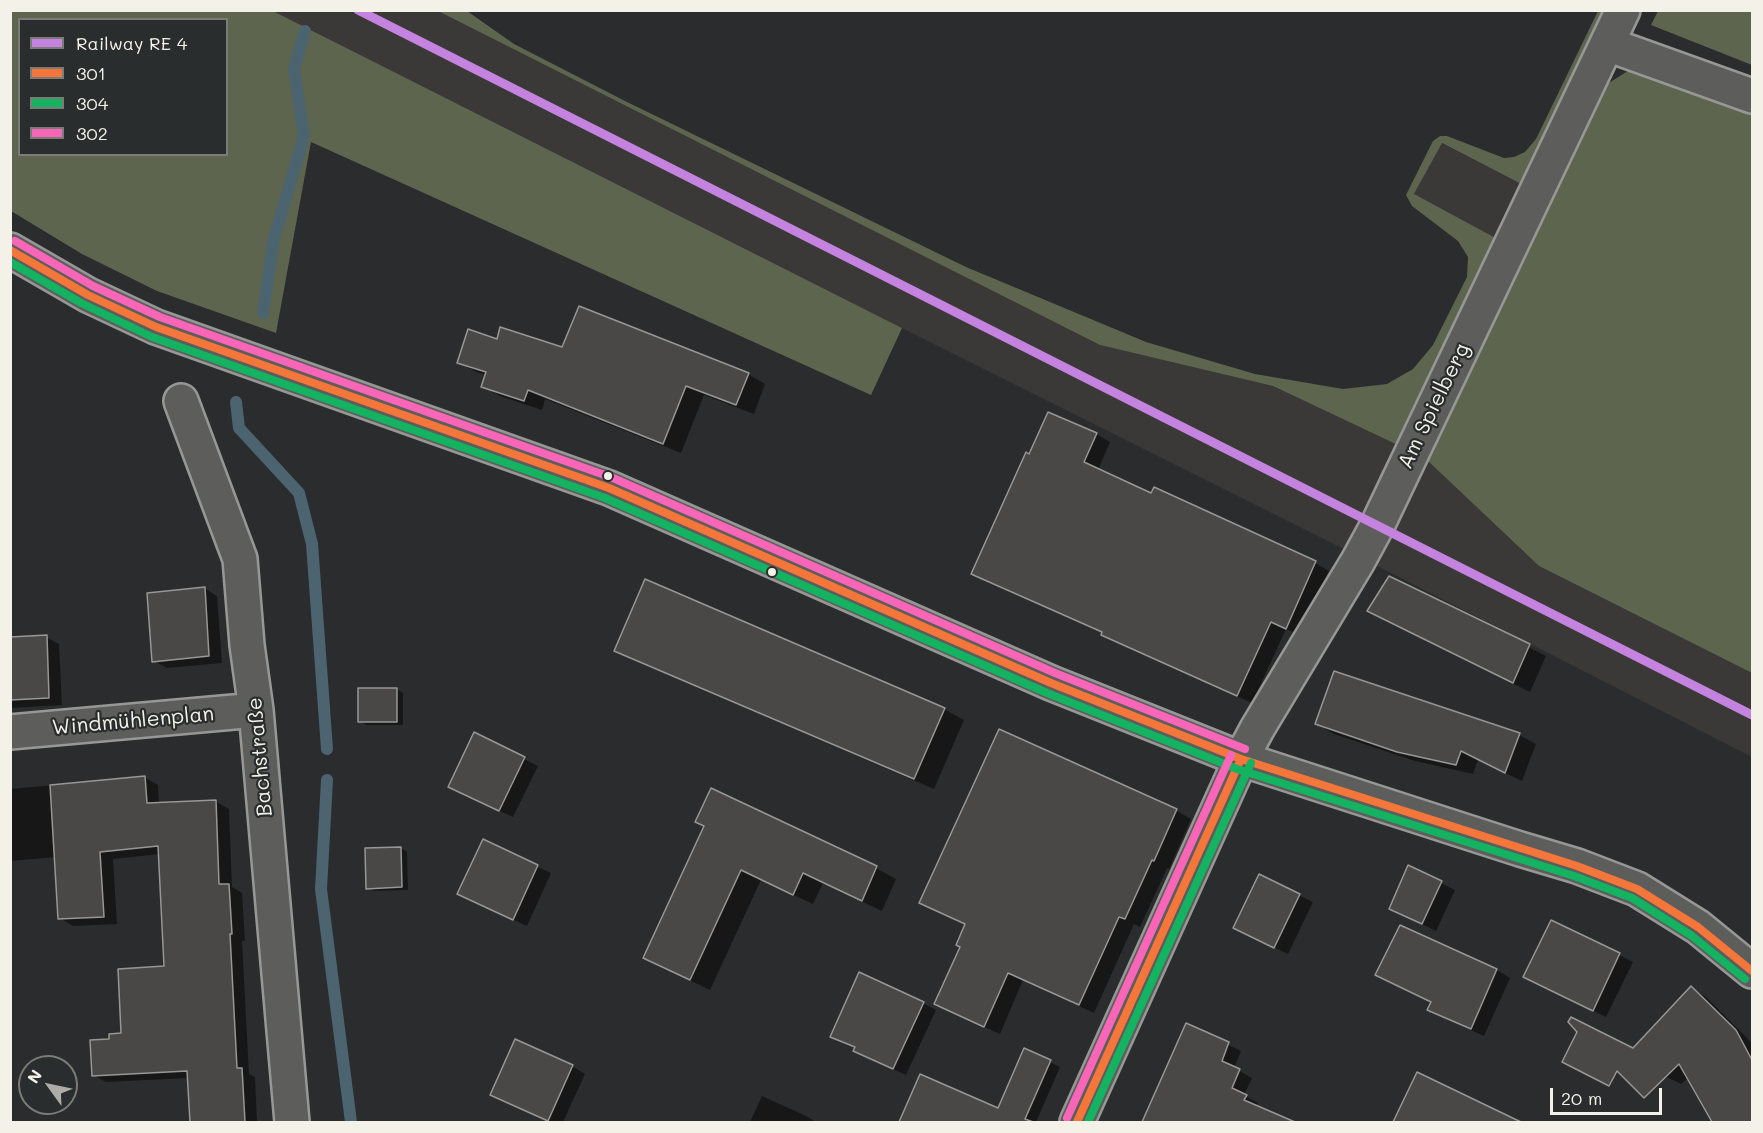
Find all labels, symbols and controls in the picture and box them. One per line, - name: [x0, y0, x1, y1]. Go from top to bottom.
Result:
- legend: [18, 18, 228, 156]
- text: Railway RE 4: [76, 31, 187, 55]
- text: 301: [76, 61, 106, 85]
- text: 304: [76, 91, 108, 115]
- text: 302: [76, 121, 108, 145]
- street label: Am Spielberg: [1393, 339, 1475, 473]
- unlabelled marker: [602, 470, 614, 482]
- unlabelled marker: [766, 566, 778, 578]
- street label: Bachstraße: [242, 696, 278, 818]
- street label: Windmühlenplan: [51, 701, 215, 741]
- north arrow: [18, 1055, 78, 1115]
- text: N: [22, 1065, 46, 1087]
- scale bar: [1553, 1076, 1666, 1114]
- text: 20 m: [1561, 1086, 1602, 1110]

